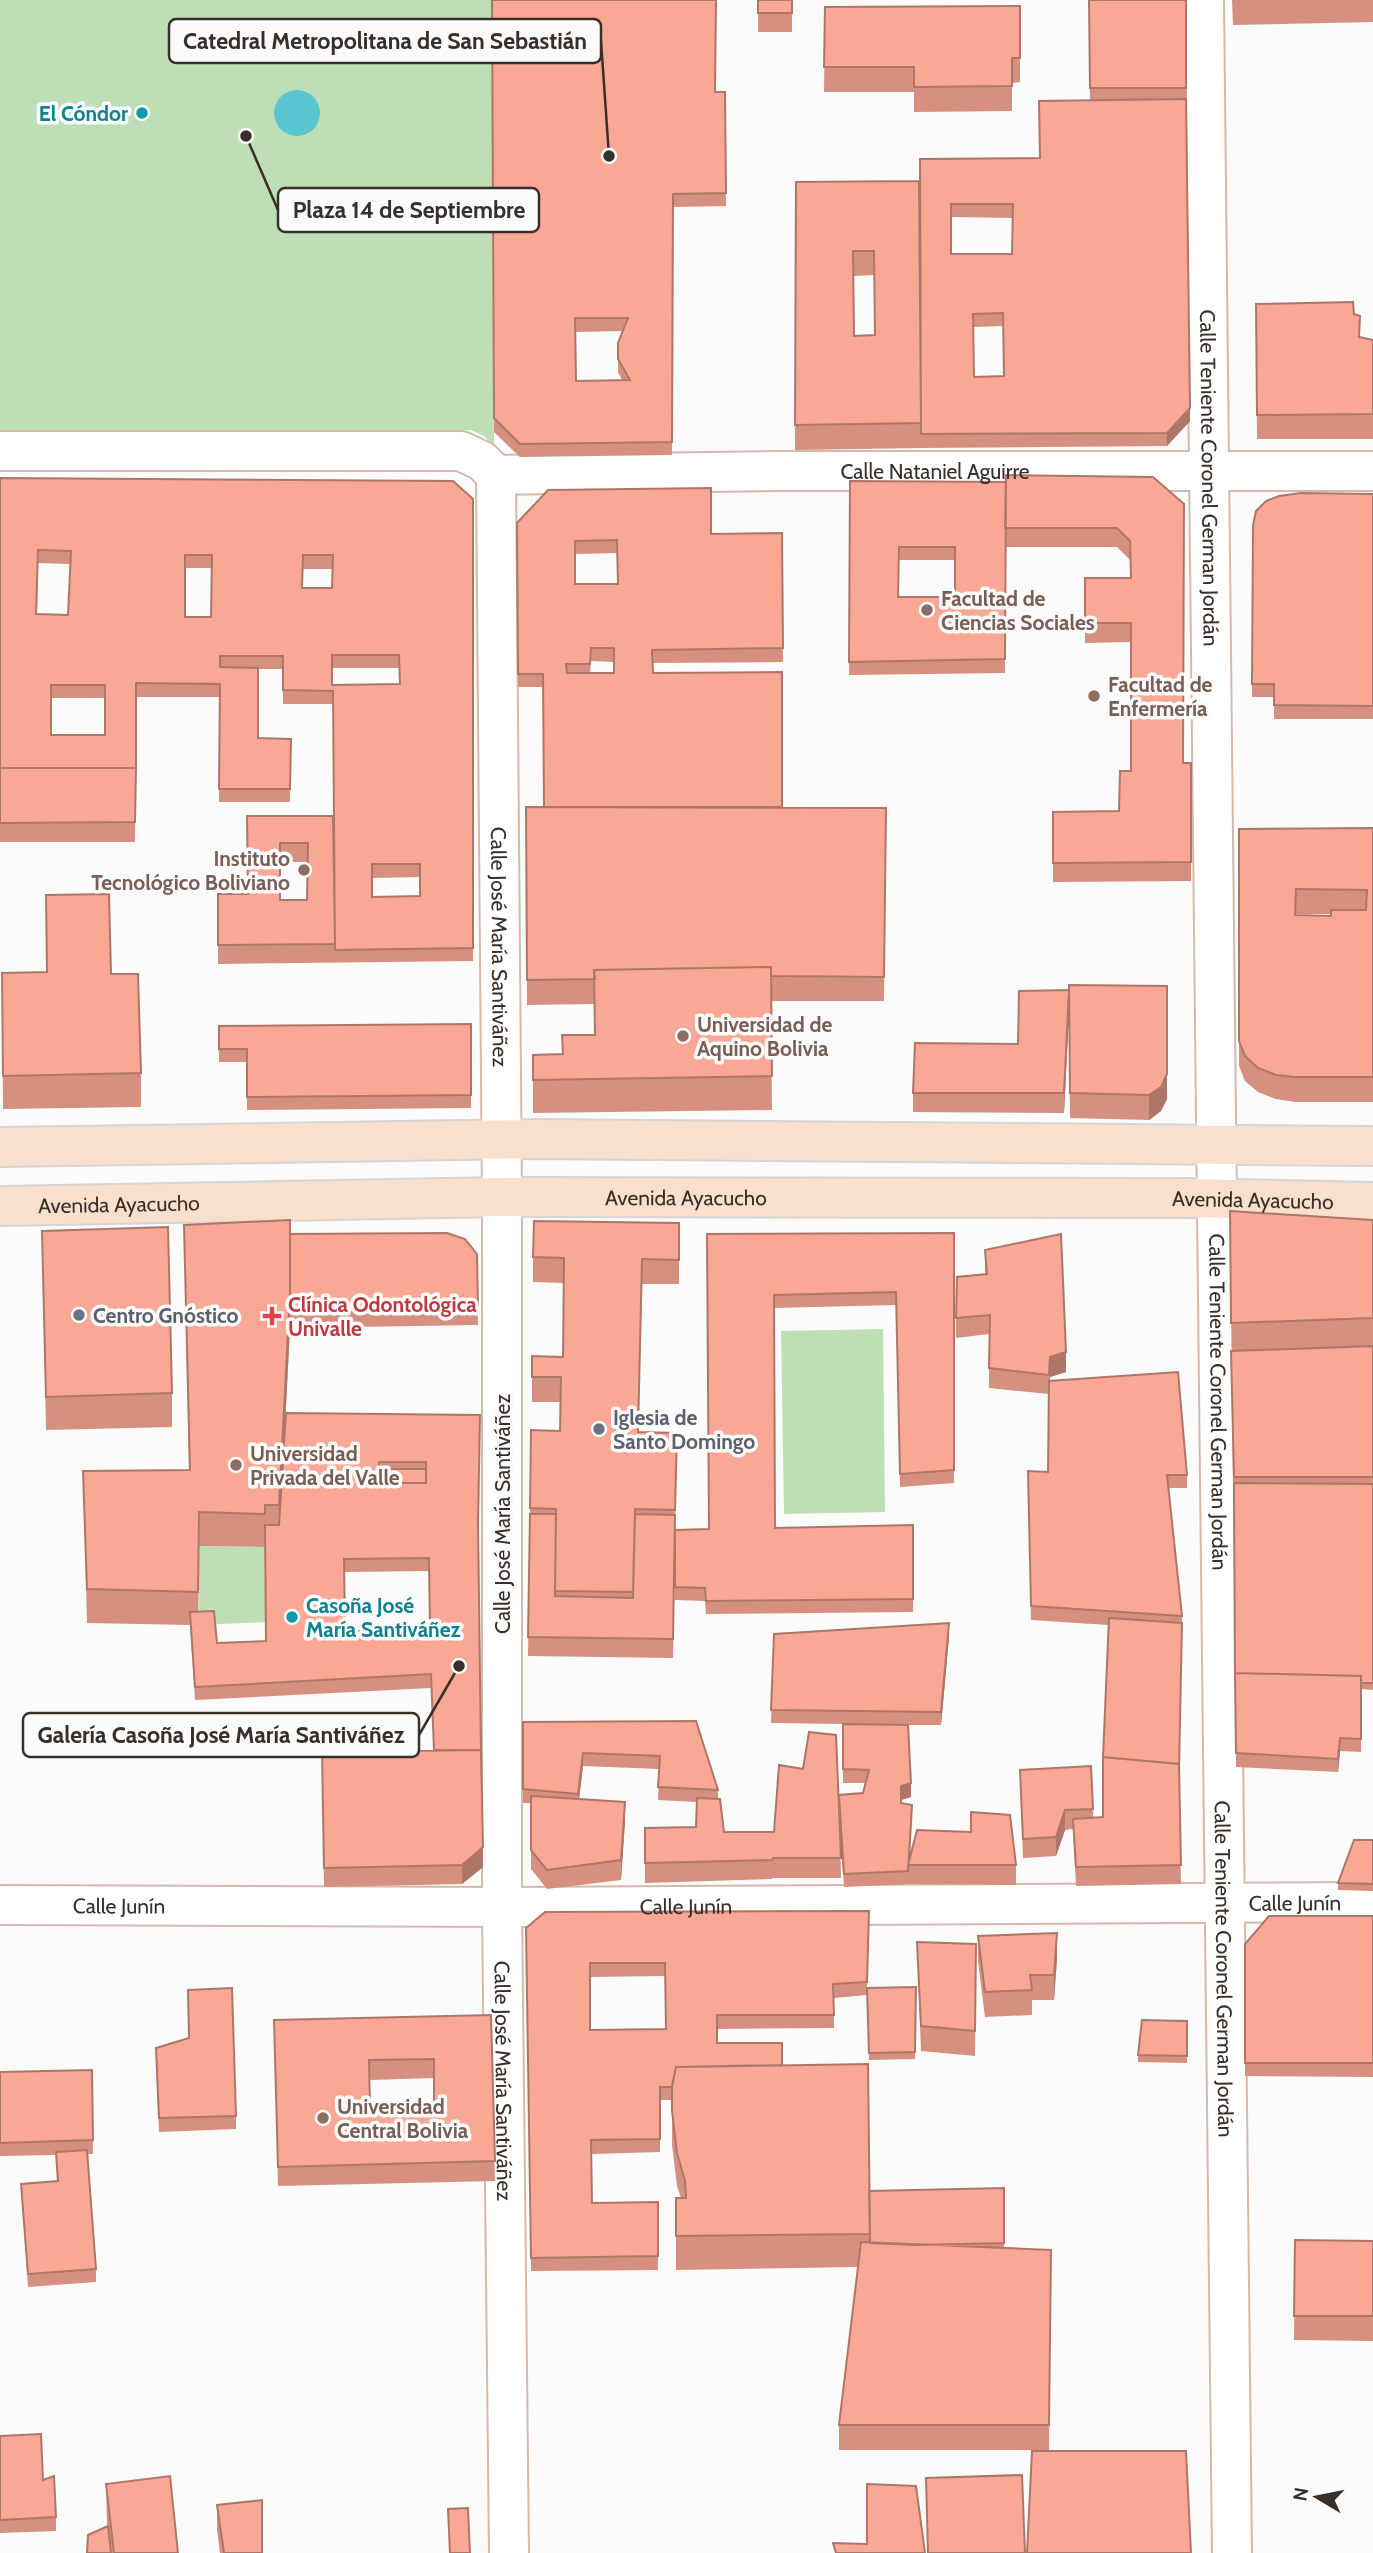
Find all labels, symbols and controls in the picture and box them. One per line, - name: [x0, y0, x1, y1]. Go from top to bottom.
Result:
- callout: Catedral Metropolitana de San Sebastián: [169, 19, 601, 63]
- text: Catedral Metropolitana de San Sebastián: [183, 27, 587, 55]
- place label: El Cóndor: [39, 101, 128, 126]
- marker: El Cóndor: [134, 105, 150, 121]
- callout: Plaza 14 de Septiembre: [278, 188, 539, 232]
- text: Plaza 14 de Septiembre: [293, 196, 525, 224]
- street label: Calle Teniente Coronel German Jordán: [1196, 309, 1224, 647]
- street label: Calle Nataniel Aguirre: [840, 459, 1030, 484]
- place label: Facultad de Ciencias Sociales: [941, 586, 1095, 635]
- marker: Facultad de Ciencias Sociales: [919, 602, 935, 618]
- place label: Facultad de Enfermería: [1108, 672, 1213, 721]
- marker: Facultad de Enfermería: [1086, 688, 1102, 704]
- street label: Calle José María Santiváñez: [486, 827, 513, 1067]
- place label: Instituto Tecnológico Boliviano: [91, 846, 290, 895]
- marker: Instituto Tecnológico Boliviano: [296, 862, 312, 878]
- place label: Universidad de Aquino Bolivia: [697, 1012, 832, 1061]
- marker: Universidad de Aquino Bolivia: [675, 1028, 691, 1044]
- street label: Avenida Ayacucho: [605, 1185, 767, 1210]
- street label: Avenida Ayacucho: [1172, 1185, 1334, 1214]
- street label: Avenida Ayacucho: [38, 1190, 200, 1218]
- street label: Calle Teniente Coronel German Jordán: [1205, 1233, 1233, 1571]
- place label: Clínica Odontológica Univalle: [288, 1292, 477, 1341]
- place label: Centro Gnóstico: [93, 1303, 238, 1328]
- marker: Clínica Odontológica Univalle: [262, 1306, 282, 1326]
- marker: Centro Gnóstico: [71, 1307, 87, 1323]
- street label: Calle José María Santiváñez: [490, 1394, 515, 1634]
- place label: Iglesia de Santo Domingo: [613, 1405, 755, 1454]
- marker: Iglesia de Santo Domingo: [591, 1421, 607, 1437]
- place label: Universidad Privada del Valle: [250, 1441, 400, 1490]
- marker: Universidad Privada del Valle: [228, 1457, 244, 1473]
- place label: Casoña José María Santiváñez: [306, 1593, 461, 1642]
- marker: Casoña José María Santiváñez: [284, 1609, 300, 1625]
- callout: Galería Casoña José María Santiváñez: [23, 1713, 419, 1757]
- text: Galería Casoña José María Santiváñez: [37, 1721, 405, 1749]
- street label: Calle Teniente Coronel German Jordán: [1210, 1800, 1239, 2138]
- street label: Calle Junín: [1249, 1890, 1341, 1915]
- street label: Calle Junín: [73, 1893, 165, 1918]
- street label: Calle Junín: [640, 1893, 732, 1919]
- street label: Calle José María Santiváñez: [490, 1961, 518, 2201]
- place label: Universidad Central Bolivia: [337, 2094, 469, 2143]
- marker: Universidad Central Bolivia: [315, 2110, 331, 2126]
- north arrow: [1282, 2462, 1352, 2532]
- text: N: [1288, 2486, 1313, 2503]

